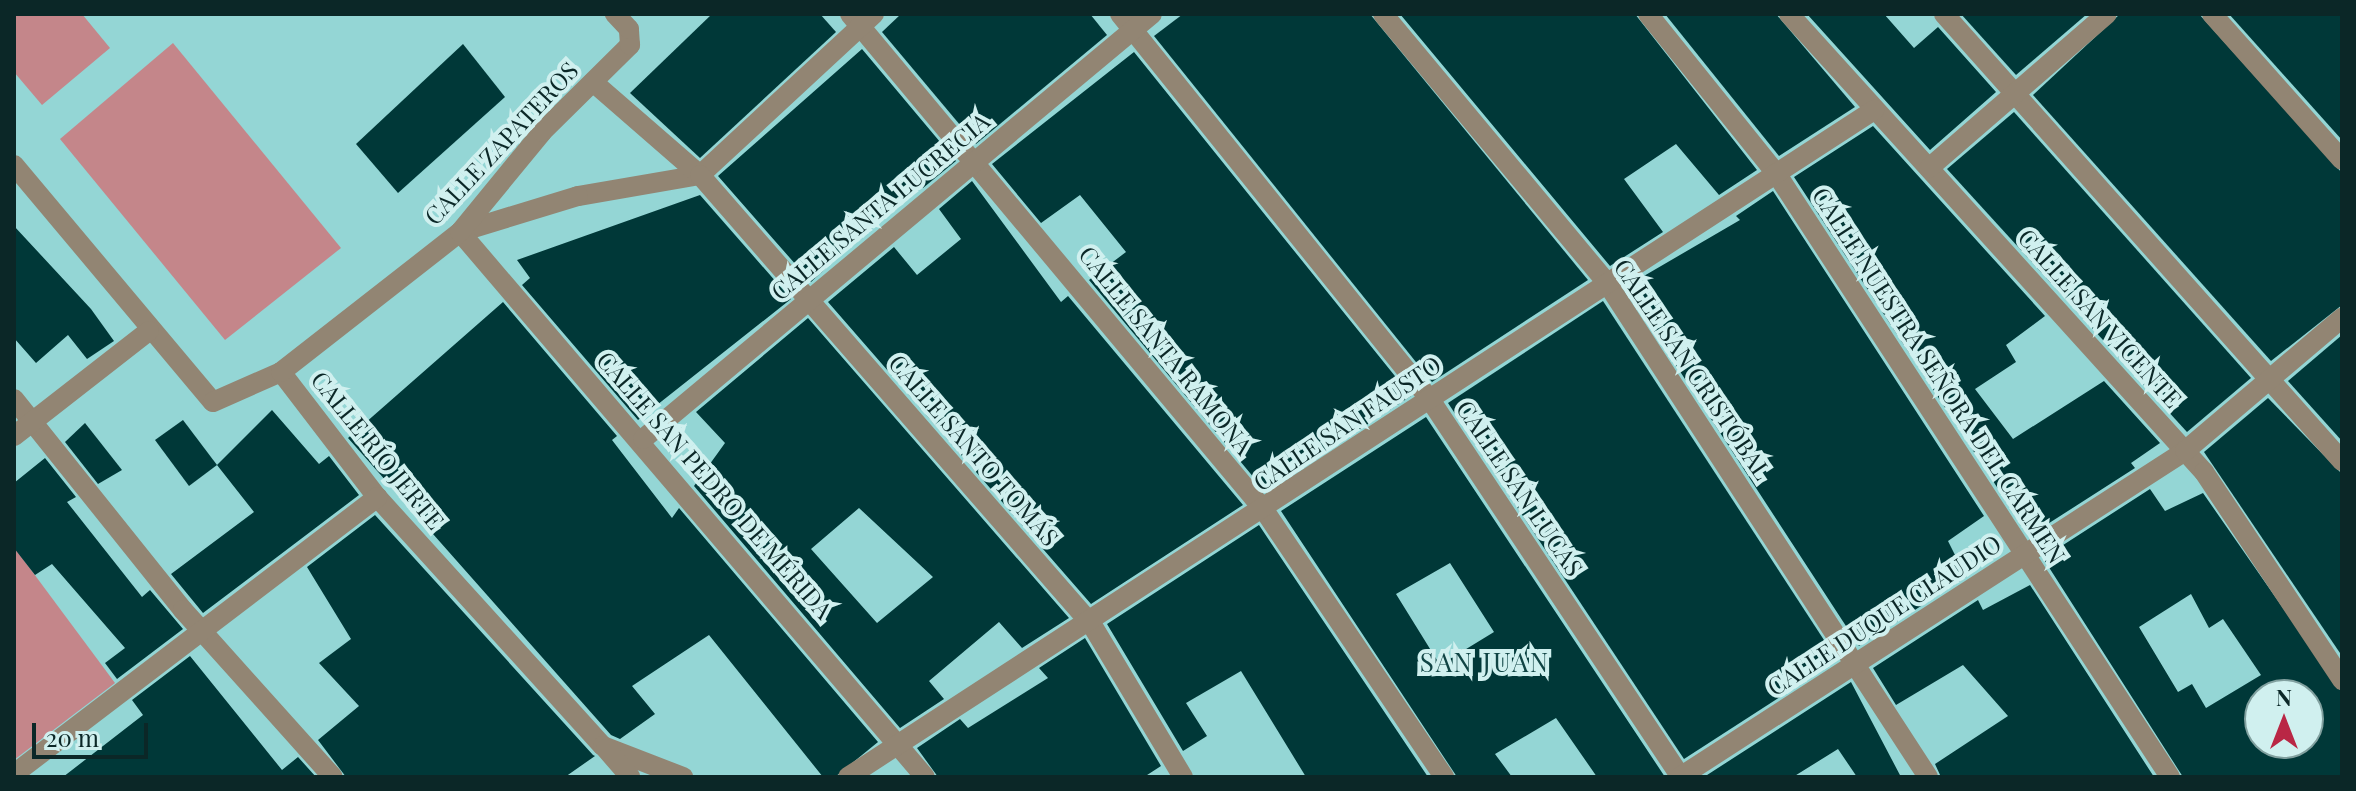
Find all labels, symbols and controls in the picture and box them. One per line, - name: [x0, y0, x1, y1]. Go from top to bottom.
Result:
- street label: CALLE ZAPATEROS: [418, 56, 584, 230]
- street label: CALLE SANTA LUCRECIA: [765, 106, 995, 306]
- street label: CALLE NUESTRA SEÑORA DEL CARMEN: [1807, 182, 2071, 568]
- street label: CALLE SAN VICENTE: [2012, 223, 2188, 413]
- street label: CALLE SANTA RAMONA: [1073, 240, 1259, 460]
- street label: CALLE SAN CRISTÓBAL: [1608, 253, 1778, 485]
- street label: CALLE SAN PEDRO DE MÉRIDA: [591, 346, 839, 624]
- street label: CALLE SANTO TOMÁS: [883, 348, 1065, 552]
- street label: CALLE SAN FAUSTO: [1248, 350, 1446, 496]
- street label: CALLE RÍO JERTE: [306, 365, 450, 535]
- street label: CALLE SAN LUCAS: [1451, 395, 1589, 581]
- street label: CALLE DUQUE CLAUDIO: [1762, 529, 2006, 701]
- district label: SAN JUAN: [1420, 646, 1550, 678]
- north arrow: [2244, 679, 2324, 759]
- text: N: [2276, 682, 2292, 712]
- scale bar: [36, 707, 152, 757]
- text: 20 m: [46, 721, 99, 753]

